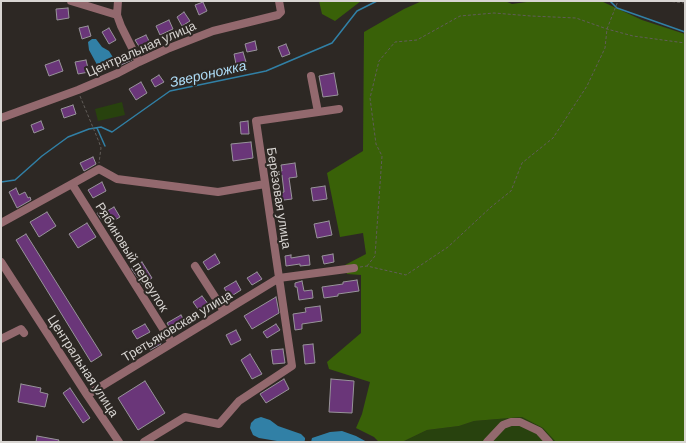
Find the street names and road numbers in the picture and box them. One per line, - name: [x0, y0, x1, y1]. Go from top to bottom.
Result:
- street label: Центральная улица: [84, 18, 198, 80]
- street label: Берёзовая улица: [263, 146, 295, 250]
- street label: Рябиновый переулок: [92, 199, 172, 315]
- street label: Третьяковская улица: [119, 287, 235, 365]
- street label: Центральная улица: [44, 312, 122, 420]

